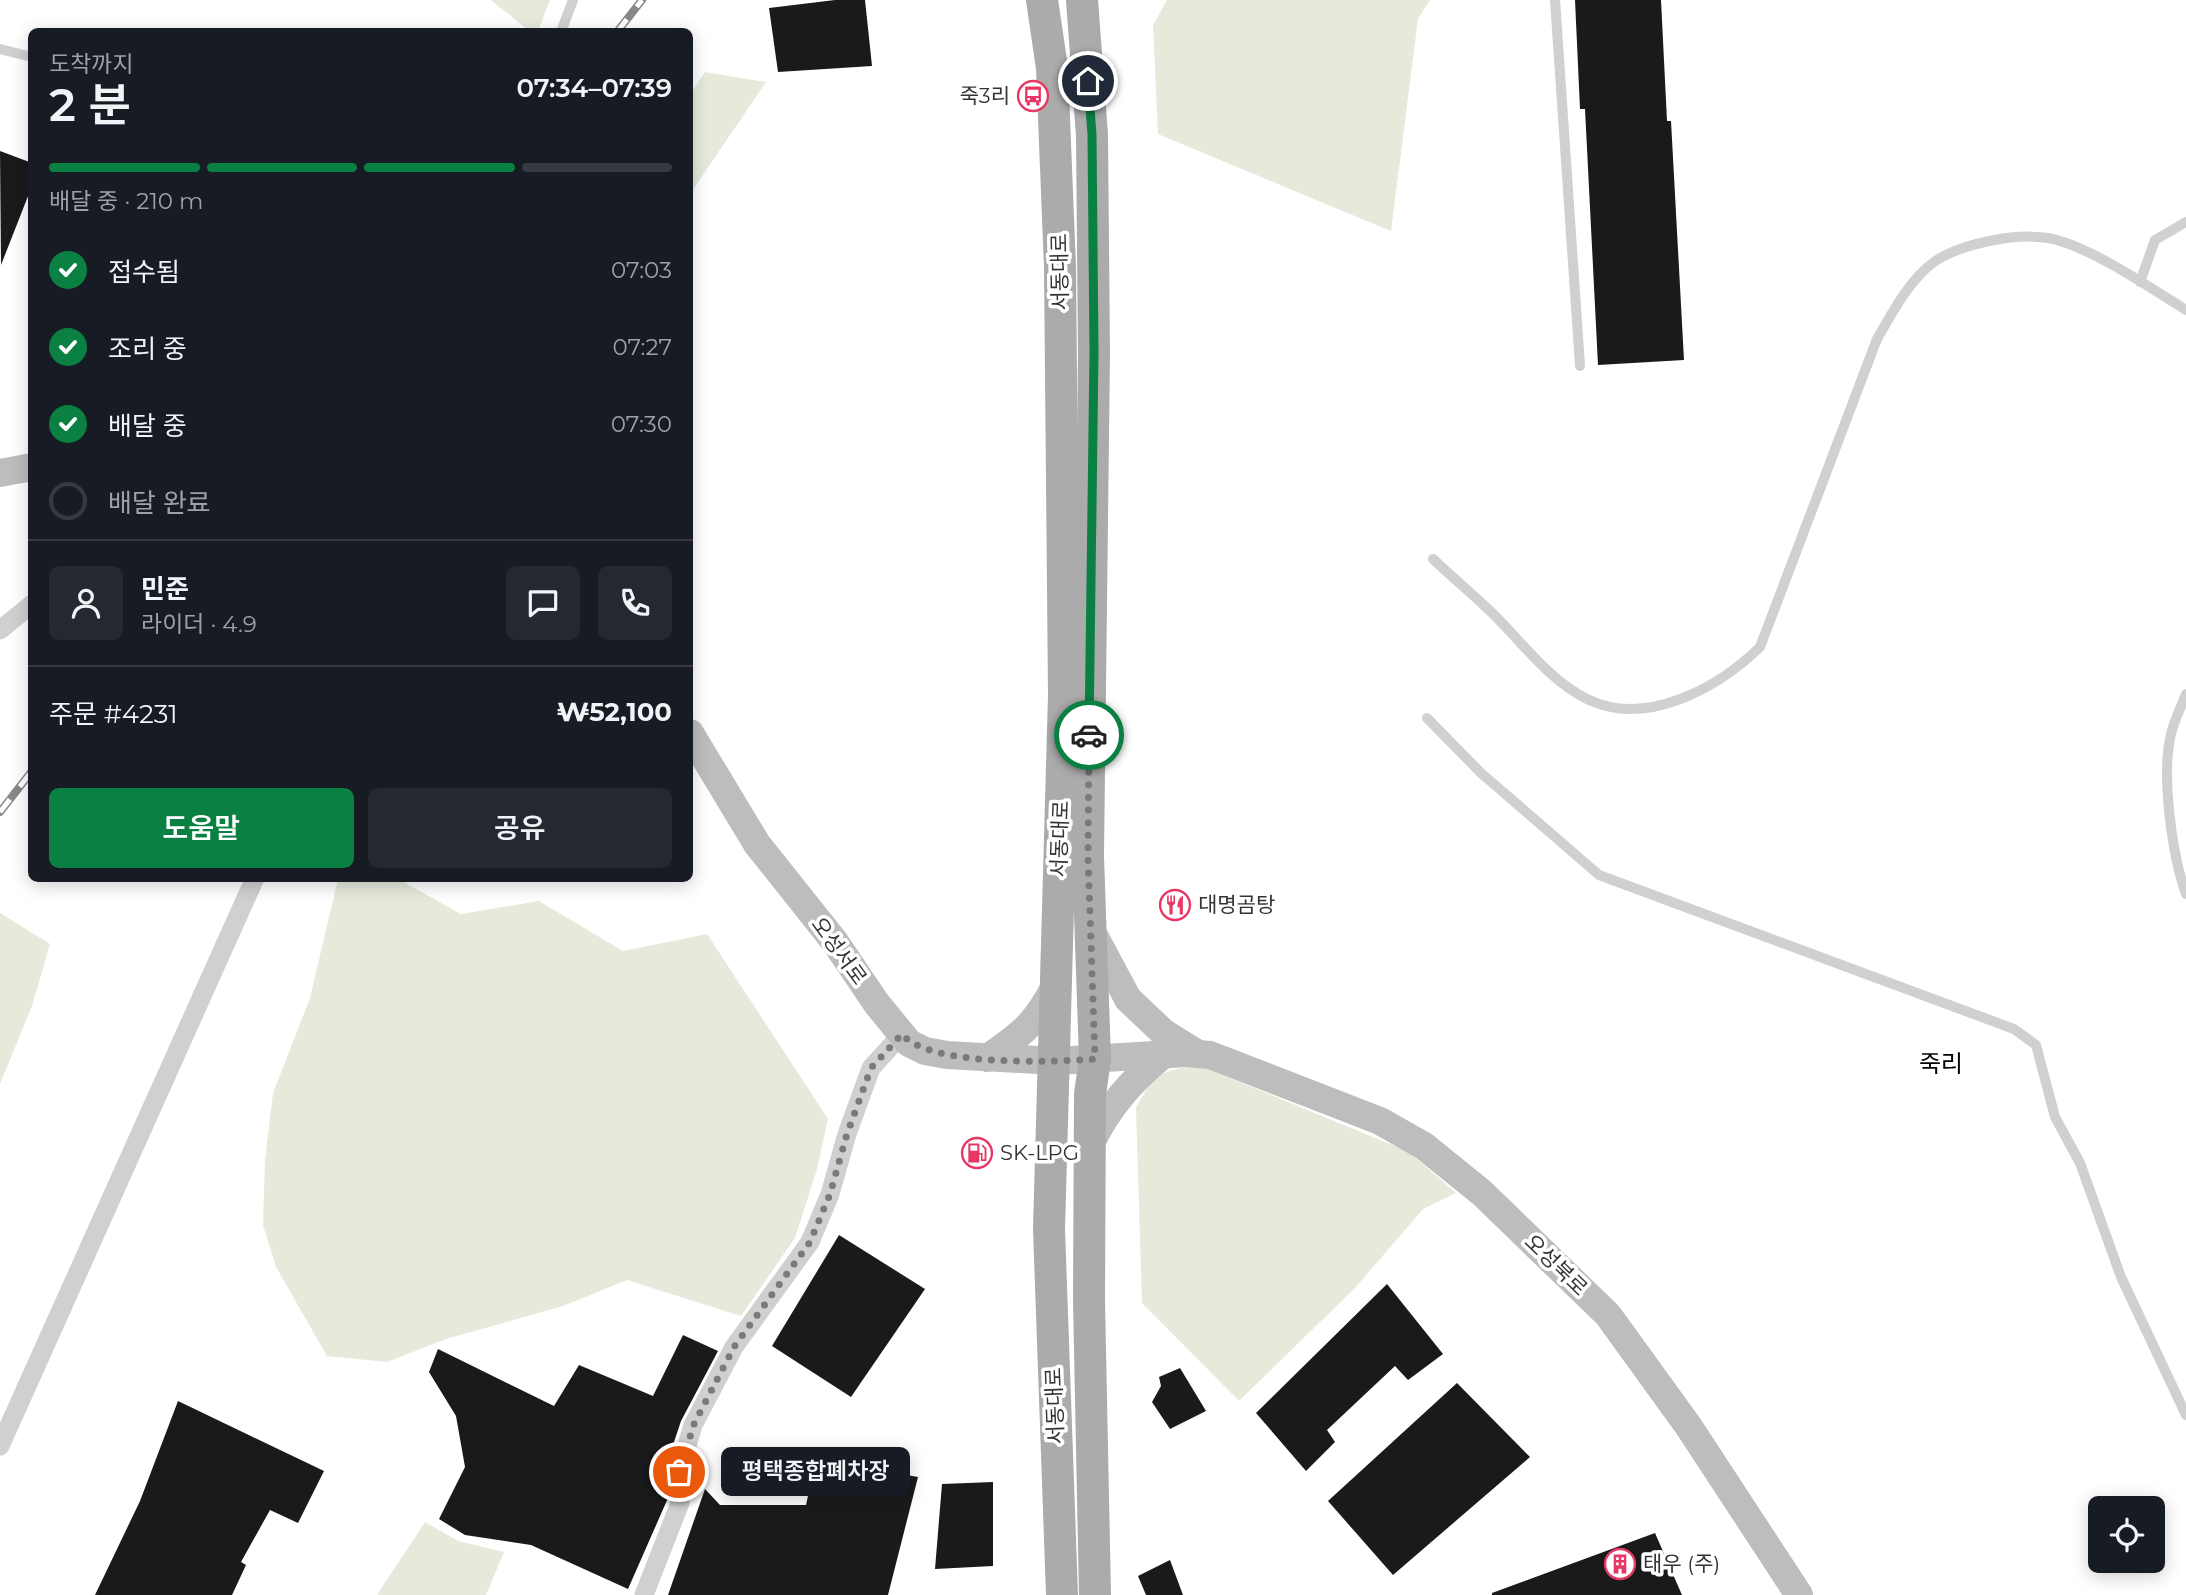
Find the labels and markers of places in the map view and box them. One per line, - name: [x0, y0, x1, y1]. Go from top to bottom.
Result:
- pin: [1058, 51, 1118, 111]
- bus stop icon: 죽3리: [1016, 79, 1050, 113]
- place label: 죽3리: [960, 83, 1010, 108]
- restaurant icon: 대명곰탕: [1158, 888, 1192, 922]
- place label: 대명곰탕: [1198, 892, 1275, 917]
- fuel station icon: SK-LPG: [960, 1136, 994, 1170]
- place label: SK-LPG: [1000, 1140, 1079, 1165]
- pin: [649, 1442, 709, 1502]
- callout: 평택종합폐차장: [721, 1448, 910, 1496]
- building icon: 태우 (주): [1603, 1547, 1637, 1581]
- place label: 태우 (주): [1643, 1551, 1720, 1576]

